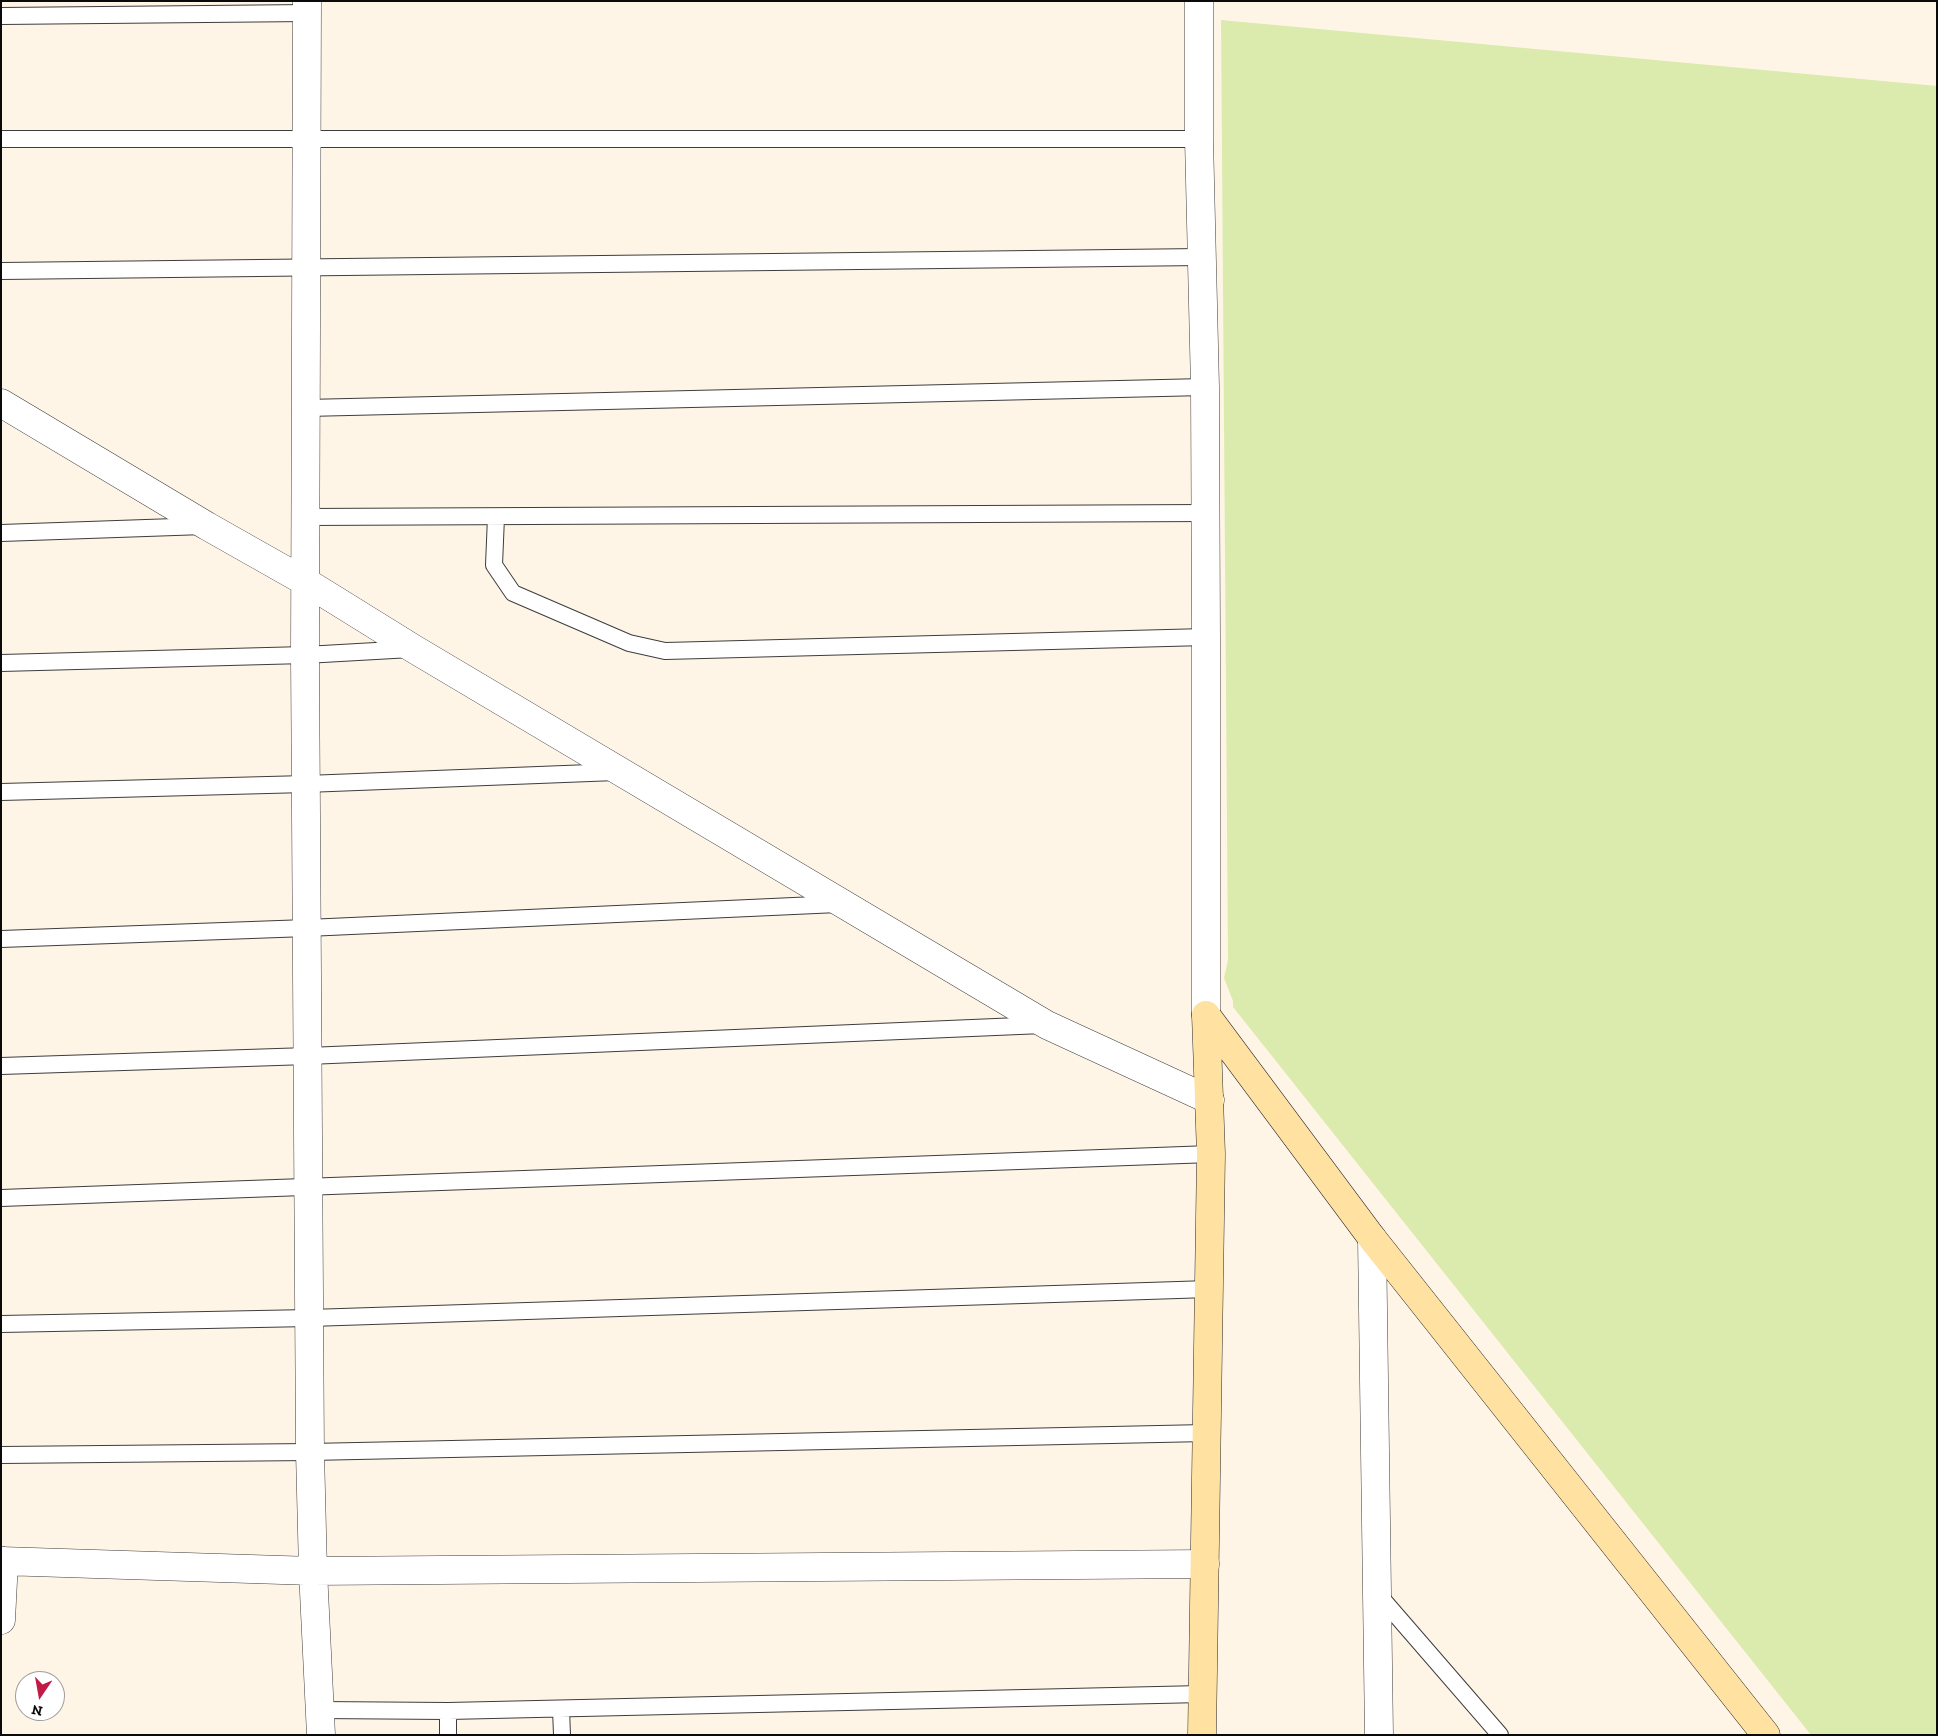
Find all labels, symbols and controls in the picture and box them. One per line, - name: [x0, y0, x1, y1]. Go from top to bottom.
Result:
- north arrow: [15, 1671, 65, 1721]
- text: N: [30, 1701, 44, 1720]

